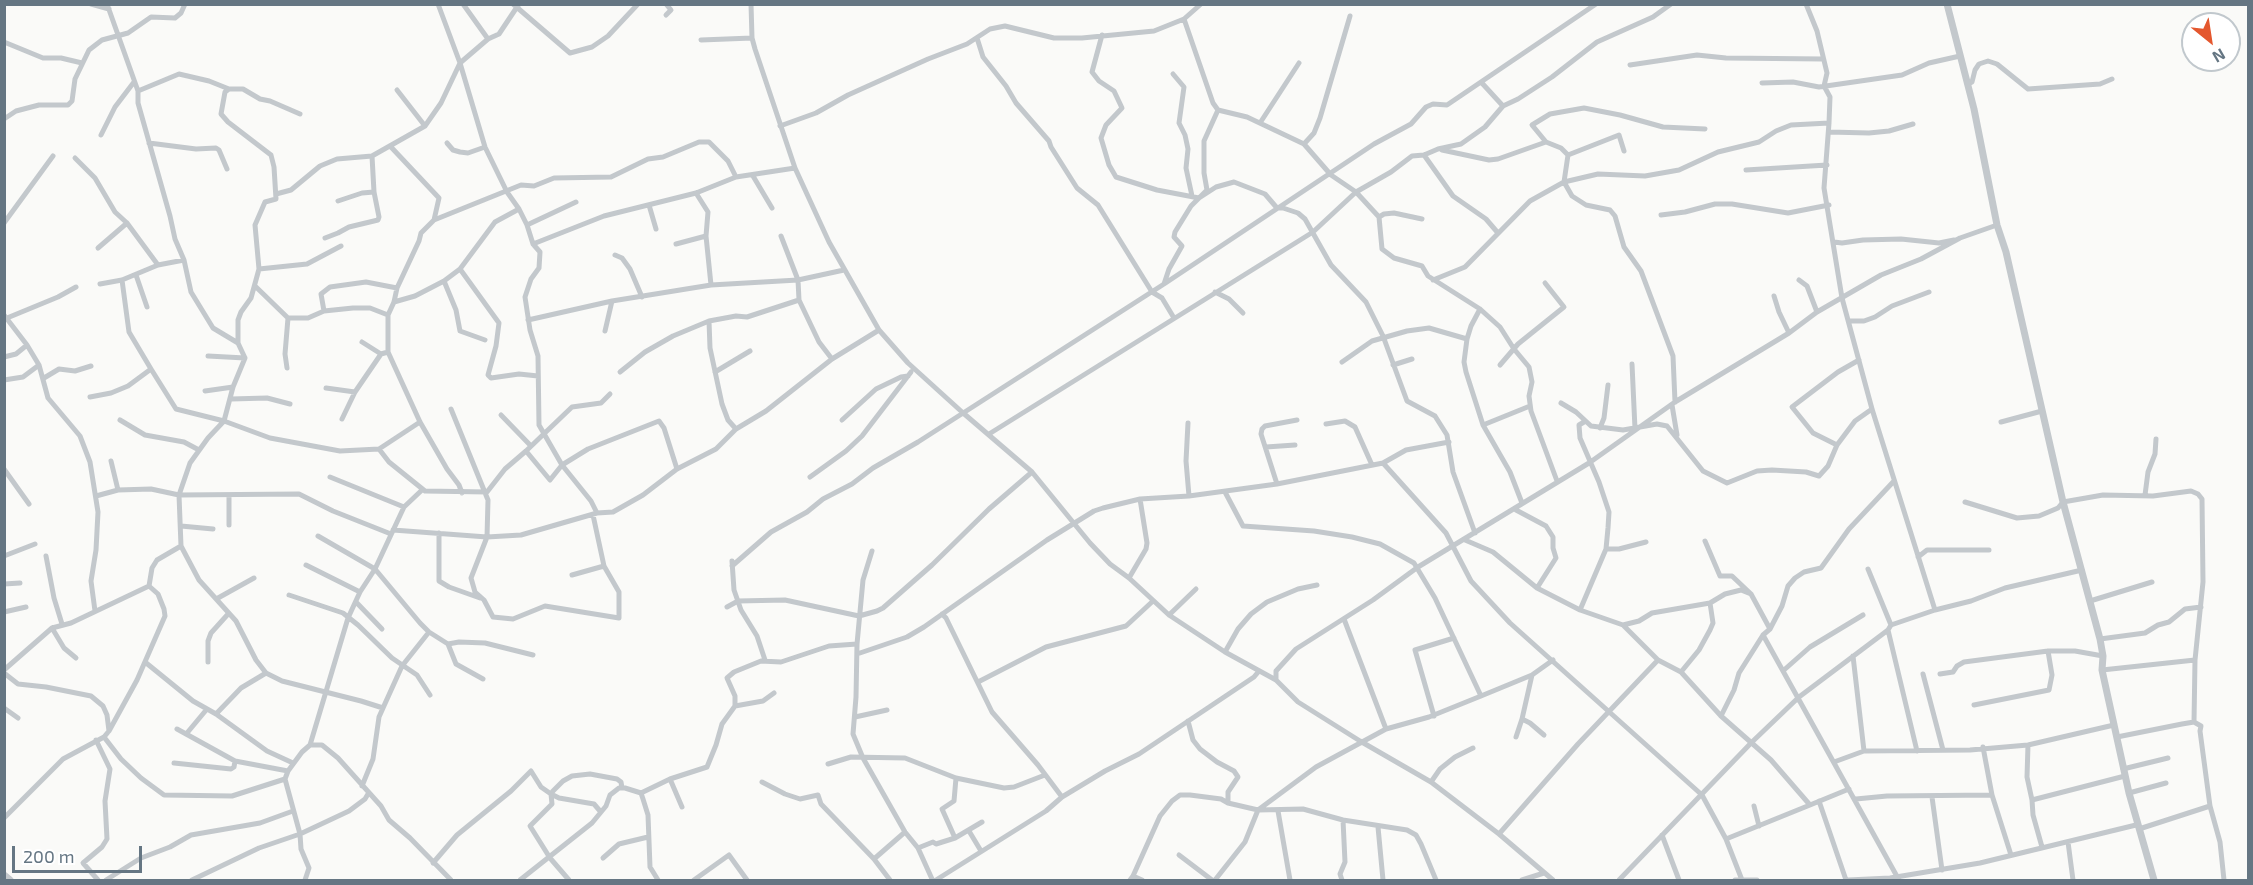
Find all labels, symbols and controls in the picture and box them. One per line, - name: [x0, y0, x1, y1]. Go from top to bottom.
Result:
- north arrow: [2181, 12, 2241, 72]
- text: N: [2209, 45, 2229, 67]
- scale bar: [15, 834, 146, 872]
- text: 200 m: [23, 845, 75, 867]

